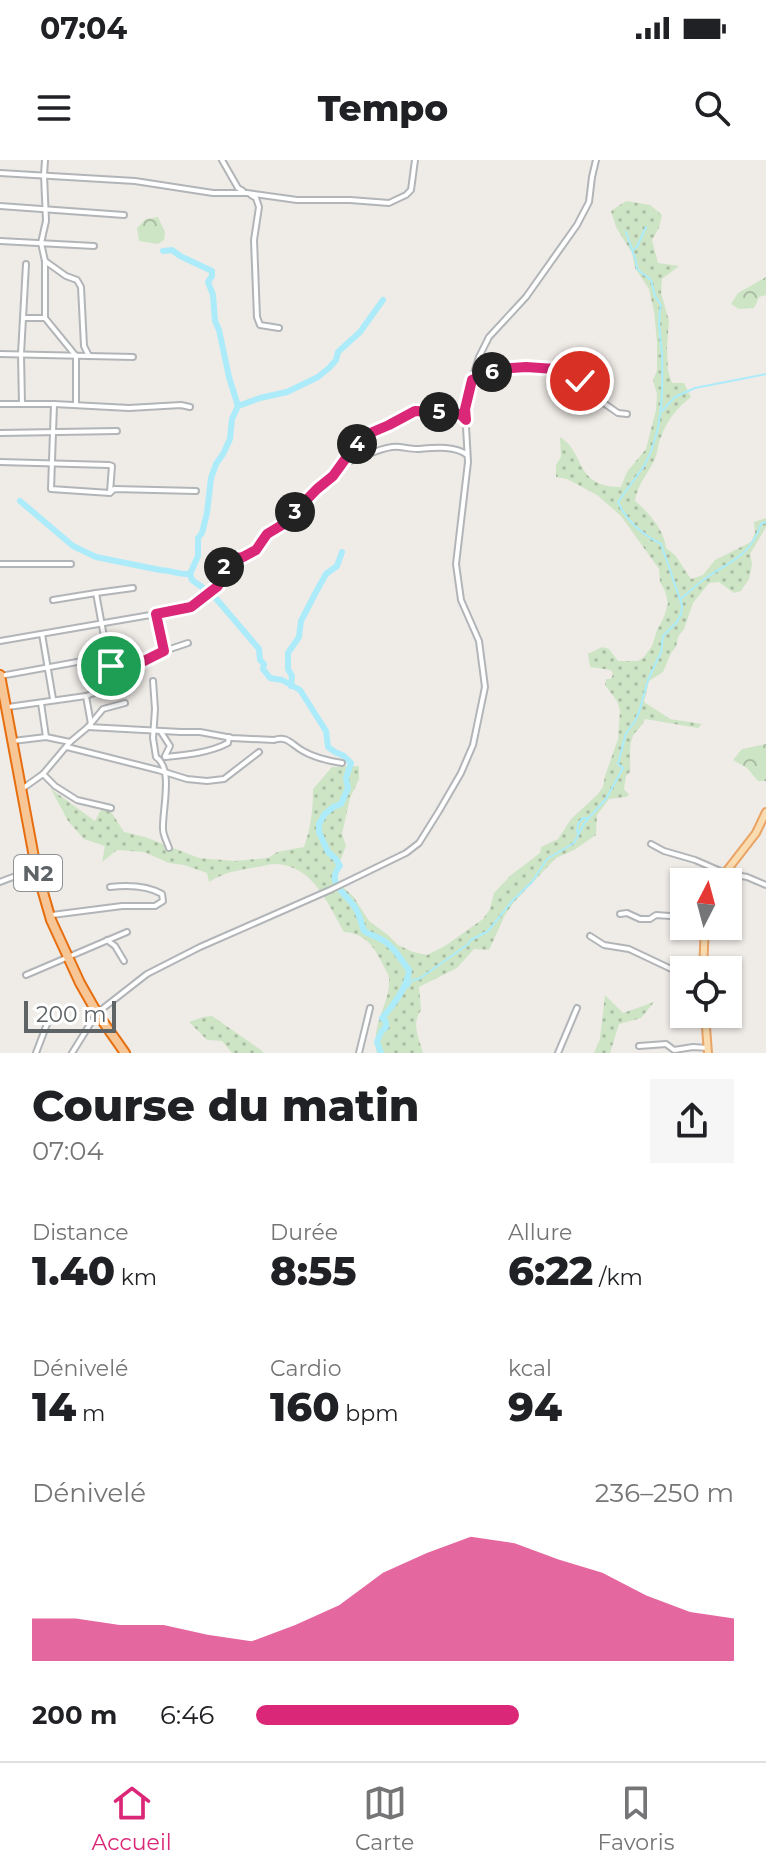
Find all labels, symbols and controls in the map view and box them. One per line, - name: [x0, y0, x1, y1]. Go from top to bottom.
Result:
- text: 07:04: [40, 10, 127, 47]
- icon: menu: [32, 86, 76, 130]
- text: Tempo: [318, 86, 448, 130]
- icon: search: [690, 86, 734, 130]
- pin: [546, 347, 614, 415]
- pin: 6: [472, 352, 512, 392]
- text: 6: [485, 358, 499, 385]
- icon: check: [558, 359, 602, 403]
- pin: 5: [419, 392, 459, 432]
- text: 5: [432, 398, 446, 425]
- pin: 4: [337, 424, 377, 464]
- text: 4: [349, 430, 365, 457]
- pin: 3: [275, 492, 315, 532]
- text: 3: [288, 498, 302, 525]
- pin: 2: [204, 547, 244, 587]
- text: 2: [218, 553, 230, 580]
- pin: [77, 632, 145, 700]
- icon: arrive: [89, 644, 133, 688]
- road number: N2: [14, 855, 62, 891]
- north arrow: [670, 868, 742, 940]
- map controls: [670, 868, 742, 1028]
- button: locate: [670, 956, 742, 1028]
- scale bar: [24, 997, 116, 1033]
- text: 200 m: [36, 1001, 107, 1028]
- text: Course du matin: [32, 1078, 419, 1132]
- button: share: [650, 1079, 734, 1163]
- text: 07:04: [32, 1135, 104, 1167]
- text: Distance: [32, 1219, 129, 1246]
- text: Durée: [270, 1219, 338, 1246]
- text: Allure: [508, 1219, 572, 1246]
- text: 1.40: [32, 1246, 115, 1295]
- text: 8:55: [270, 1246, 356, 1295]
- text: 6:22: [508, 1246, 593, 1295]
- text: km: [115, 1264, 157, 1291]
- text: /km: [593, 1264, 643, 1291]
- text: Dénivelé: [32, 1355, 128, 1382]
- text: Cardio: [270, 1355, 342, 1382]
- text: kcal: [508, 1355, 552, 1382]
- text: 14: [32, 1382, 76, 1431]
- text: 160: [270, 1382, 340, 1431]
- text: 94: [508, 1382, 562, 1431]
- text: m: [76, 1400, 105, 1427]
- text: bpm: [340, 1400, 399, 1427]
- text: Dénivelé: [32, 1477, 146, 1509]
- text: 236–250 m: [595, 1477, 734, 1509]
- text: 200 m: [32, 1699, 117, 1731]
- text: 6:46: [160, 1699, 214, 1731]
- tab: Accueil: [92, 1781, 172, 1856]
- tab: Carte: [355, 1781, 414, 1856]
- tab: Favoris: [597, 1781, 674, 1856]

